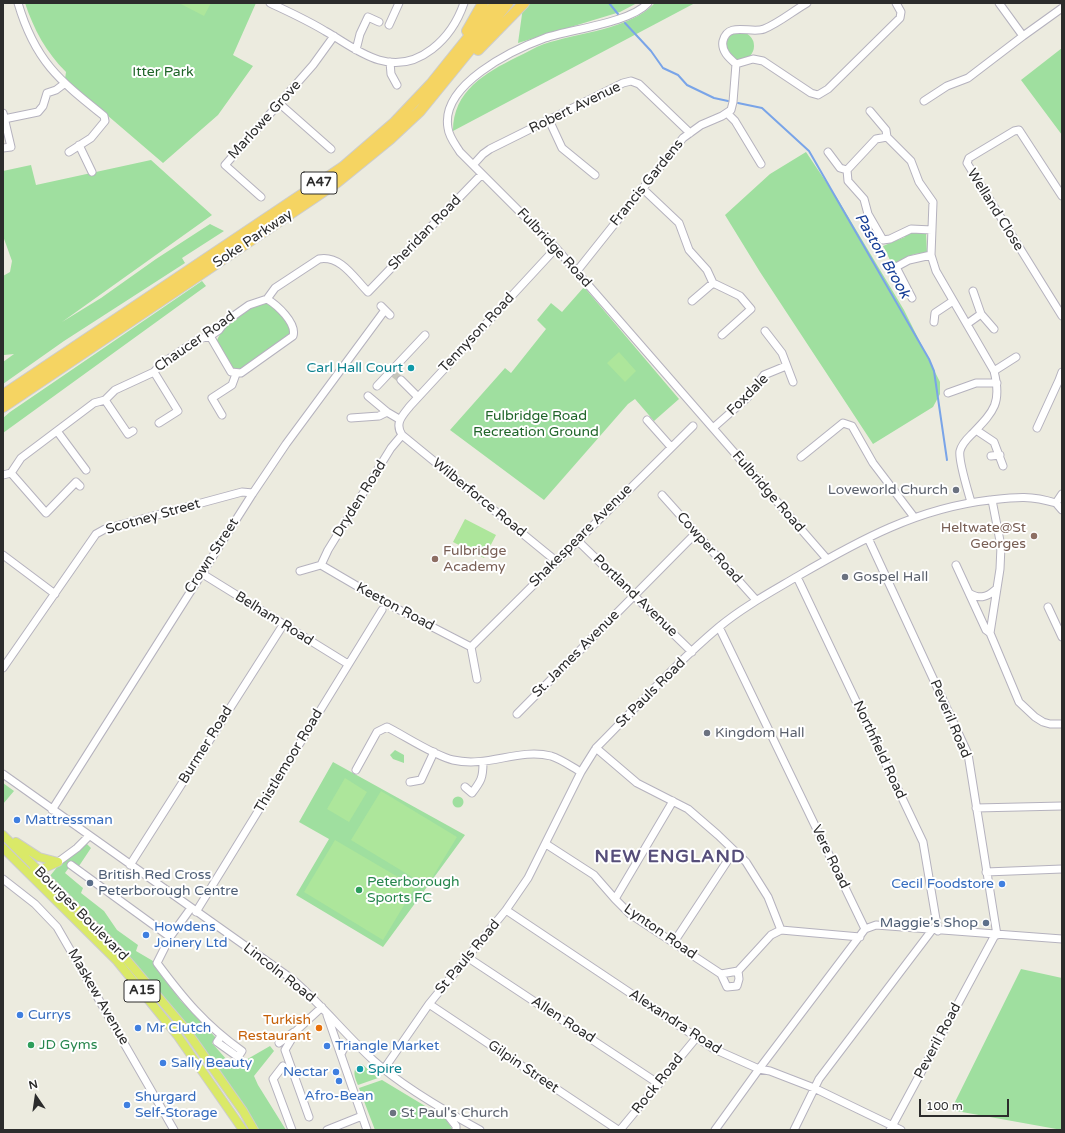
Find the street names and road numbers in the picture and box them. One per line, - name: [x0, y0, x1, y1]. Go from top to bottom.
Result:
- street label: Marlowe Grove: [225, 77, 305, 163]
- street label: Robert Avenue: [527, 79, 623, 137]
- street label: Francis Gardens: [607, 136, 687, 230]
- street label: Welland Close: [963, 166, 1027, 254]
- road number: A47: [301, 172, 337, 194]
- street label: Sheridan Road: [385, 192, 465, 274]
- street label: Fulbridge Road: [513, 205, 595, 291]
- street label: Soke Parkway: [210, 206, 296, 272]
- street label: Tennyson Road: [436, 290, 518, 376]
- street label: Chaucer Road: [152, 308, 238, 376]
- street label: Foxdale: [724, 371, 772, 419]
- street label: Fulbridge Road: [728, 448, 808, 536]
- street label: Wilberforce Road: [429, 455, 529, 541]
- street label: Dryden Road: [330, 458, 390, 540]
- street label: Shakespeare Avenue: [526, 481, 636, 591]
- street label: Scotney Street: [104, 496, 202, 538]
- street label: Cowper Road: [673, 509, 745, 587]
- street label: Crown Street: [181, 515, 243, 597]
- street label: Portland Avenue: [589, 551, 681, 641]
- street label: Keeton Road: [353, 579, 437, 635]
- street label: Belham Road: [232, 588, 316, 650]
- street label: St. James Avenue: [529, 607, 623, 701]
- street label: St Pauls Road: [613, 655, 689, 731]
- street label: Peveril Road: [926, 677, 974, 761]
- street label: Northfield Road: [849, 698, 909, 802]
- street label: Burmer Road: [175, 703, 237, 787]
- street label: Thistlemoor Road: [251, 706, 327, 816]
- street label: Vere Road: [807, 822, 853, 892]
- street label: Bourges Boulevard: [30, 863, 132, 965]
- street label: Lynton Road: [620, 901, 700, 963]
- street label: St Pauls Road: [432, 916, 504, 998]
- street label: Lincoln Road: [240, 940, 318, 1006]
- street label: Maskew Avenue: [64, 946, 132, 1048]
- road number: A15: [124, 980, 160, 1002]
- street label: Alexandra Road: [626, 986, 724, 1058]
- street label: Allen Road: [528, 993, 598, 1047]
- street label: Peveril Road: [911, 1000, 965, 1082]
- street label: Gilpin Street: [484, 1037, 562, 1097]
- street label: Rock Road: [629, 1051, 687, 1117]

